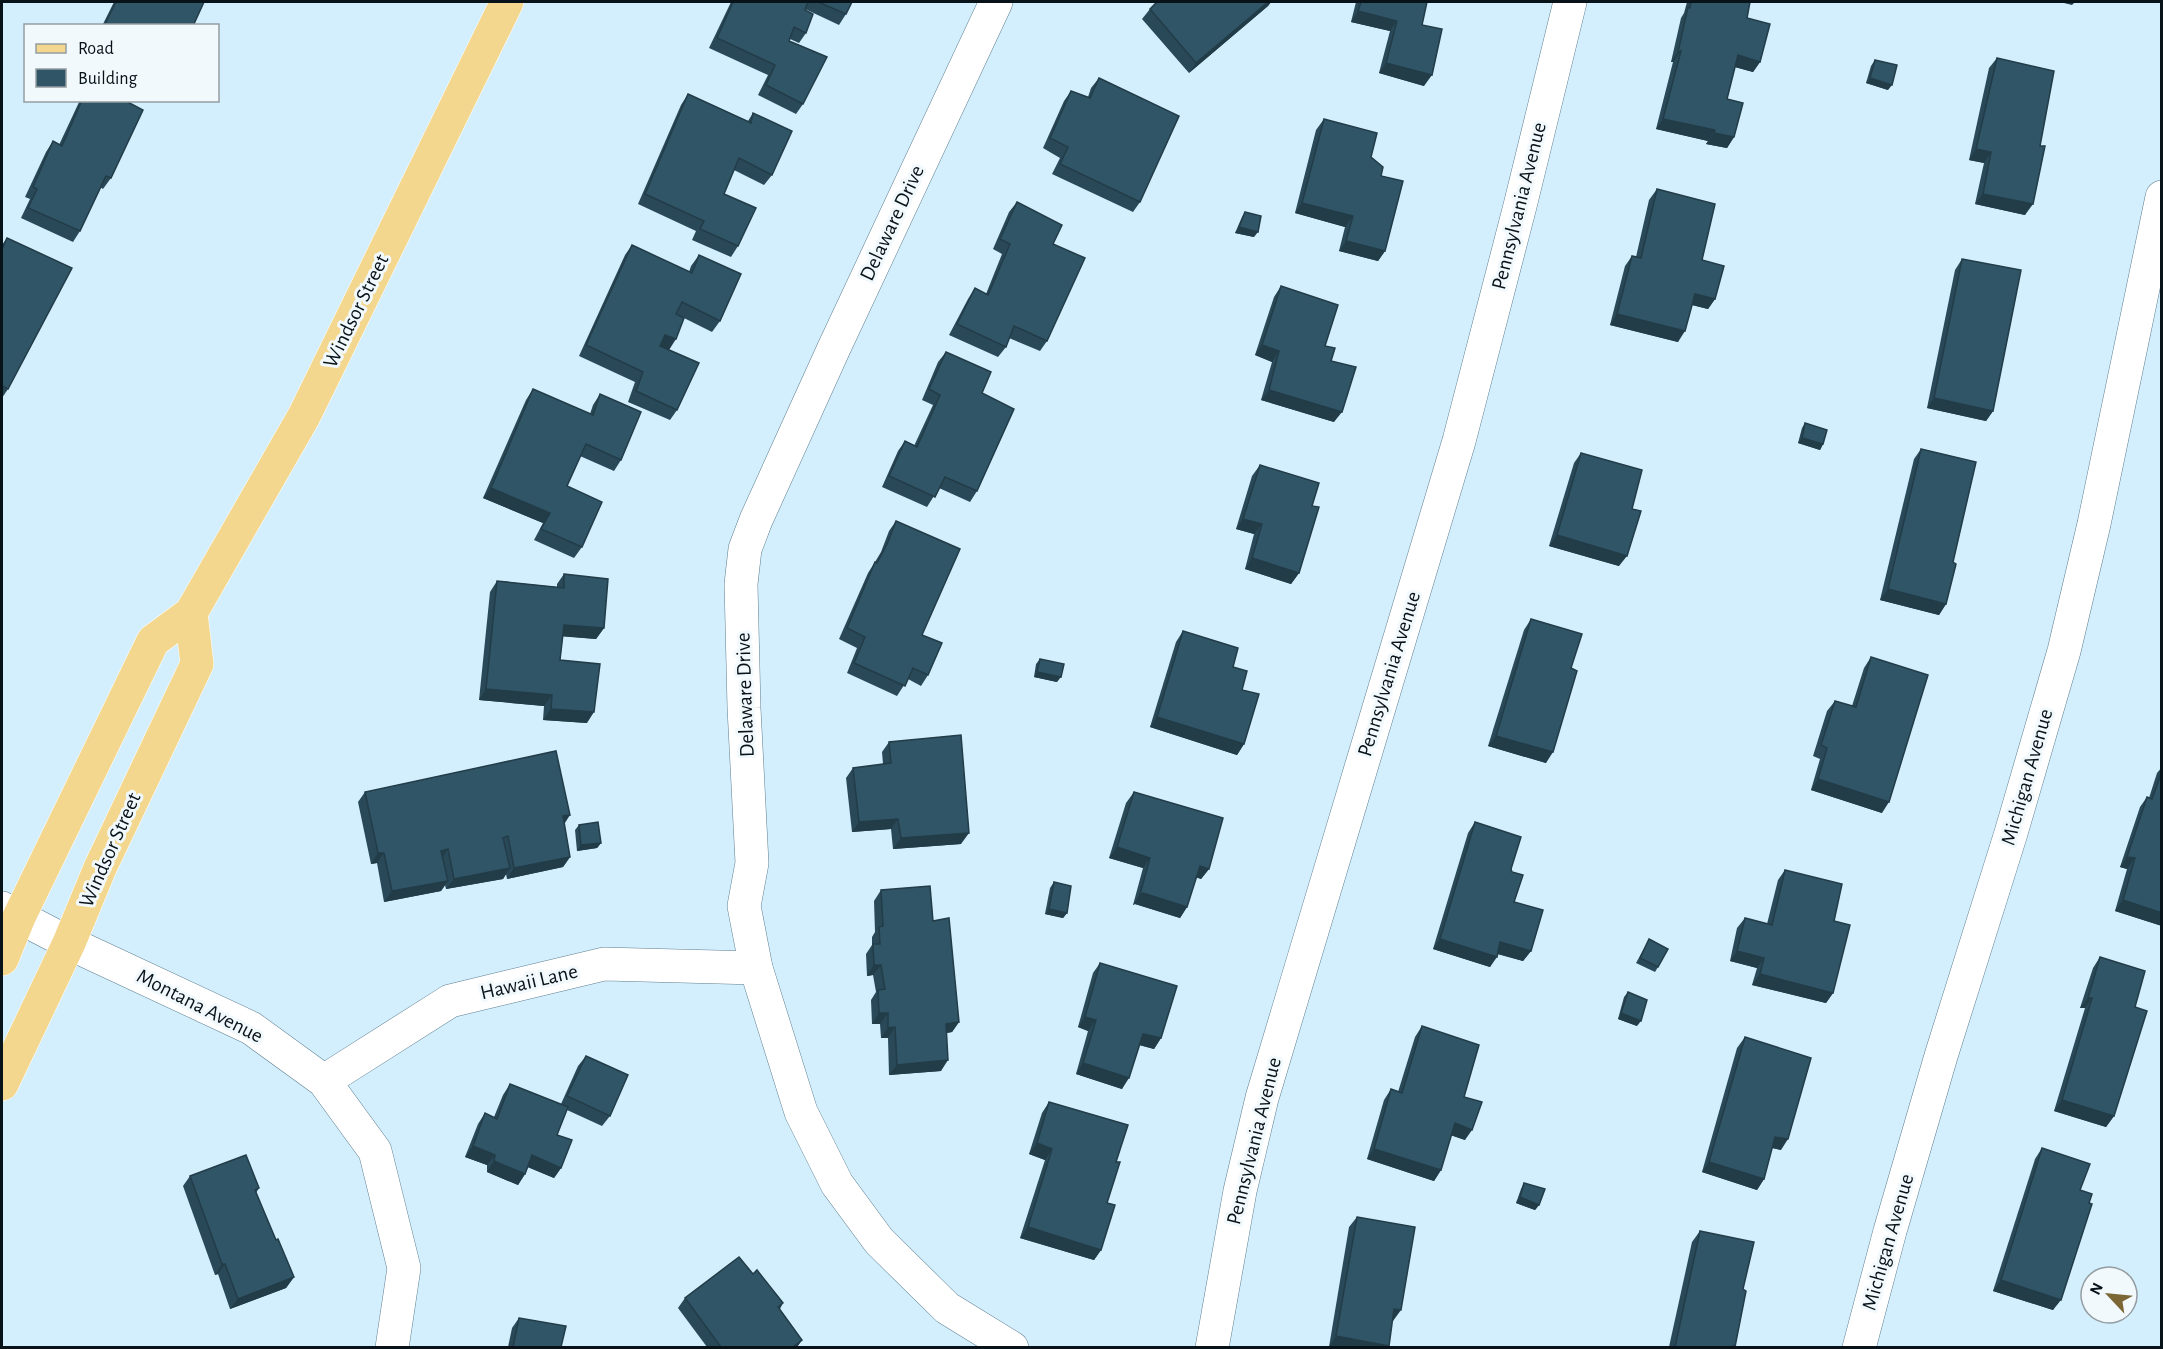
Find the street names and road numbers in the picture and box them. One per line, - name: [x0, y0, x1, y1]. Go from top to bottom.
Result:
- street label: Pennsylvania Avenue: [1488, 120, 1550, 292]
- street label: Delaware Drive: [856, 162, 928, 284]
- street label: Windsor Street: [320, 251, 393, 371]
- street label: Pennsylvania Avenue: [1354, 589, 1424, 759]
- street label: Delaware Drive: [732, 632, 758, 758]
- street label: Michigan Avenue: [1998, 706, 2056, 848]
- street label: Windsor Street: [75, 789, 145, 911]
- street label: Hawaii Lane: [478, 961, 580, 1003]
- street label: Montana Avenue: [134, 965, 266, 1047]
- street label: Pennsylvania Avenue: [1223, 1055, 1285, 1227]
- street label: Michigan Avenue: [1859, 1171, 1917, 1313]

